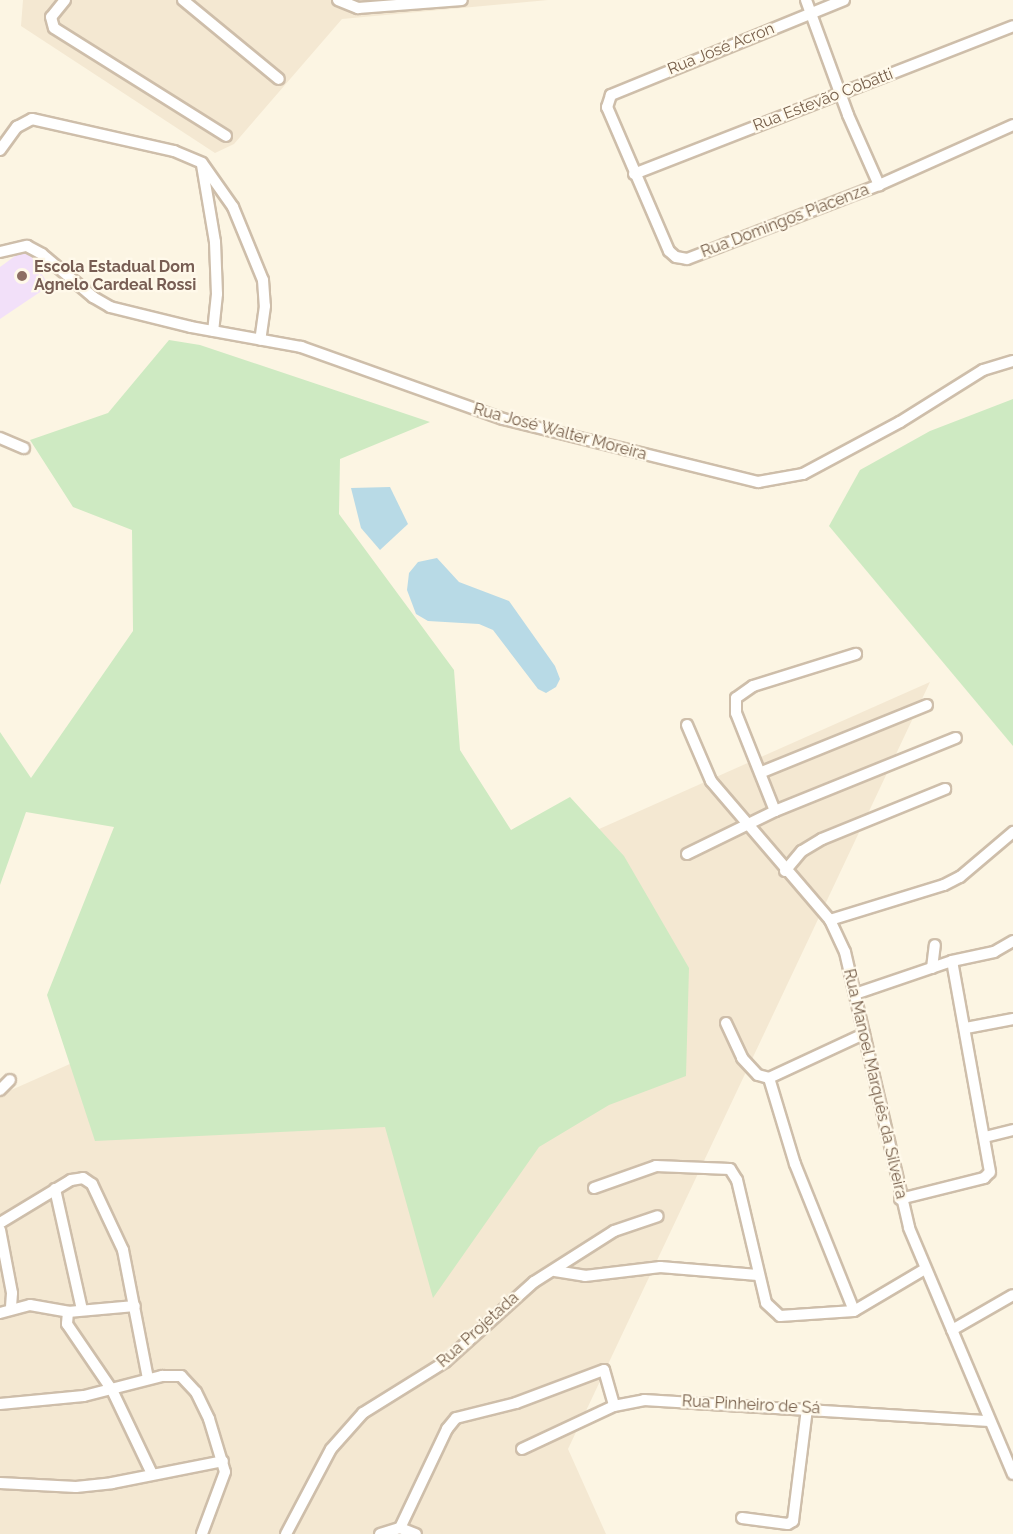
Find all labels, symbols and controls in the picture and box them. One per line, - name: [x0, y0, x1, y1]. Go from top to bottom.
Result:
- street label: Rua José Acron: [664, 19, 778, 79]
- street label: Rua Estevão Cobatti: [750, 64, 896, 136]
- street label: Rua Domingos Piacenza: [698, 180, 872, 262]
- place label: Escola Estadual Dom Agnelo Cardeal Rossi: [34, 257, 197, 295]
- marker: Escola Estadual Dom Agnelo Cardeal Rossi: [15, 269, 29, 283]
- street label: Rua José Walter Moreira: [471, 399, 649, 465]
- street label: Rua Manoel Marquês da Silveira: [839, 967, 911, 1201]
- street label: Rua Projetada: [433, 1288, 523, 1372]
- street label: Rua Pinheiro de Sá: [681, 1392, 821, 1418]

